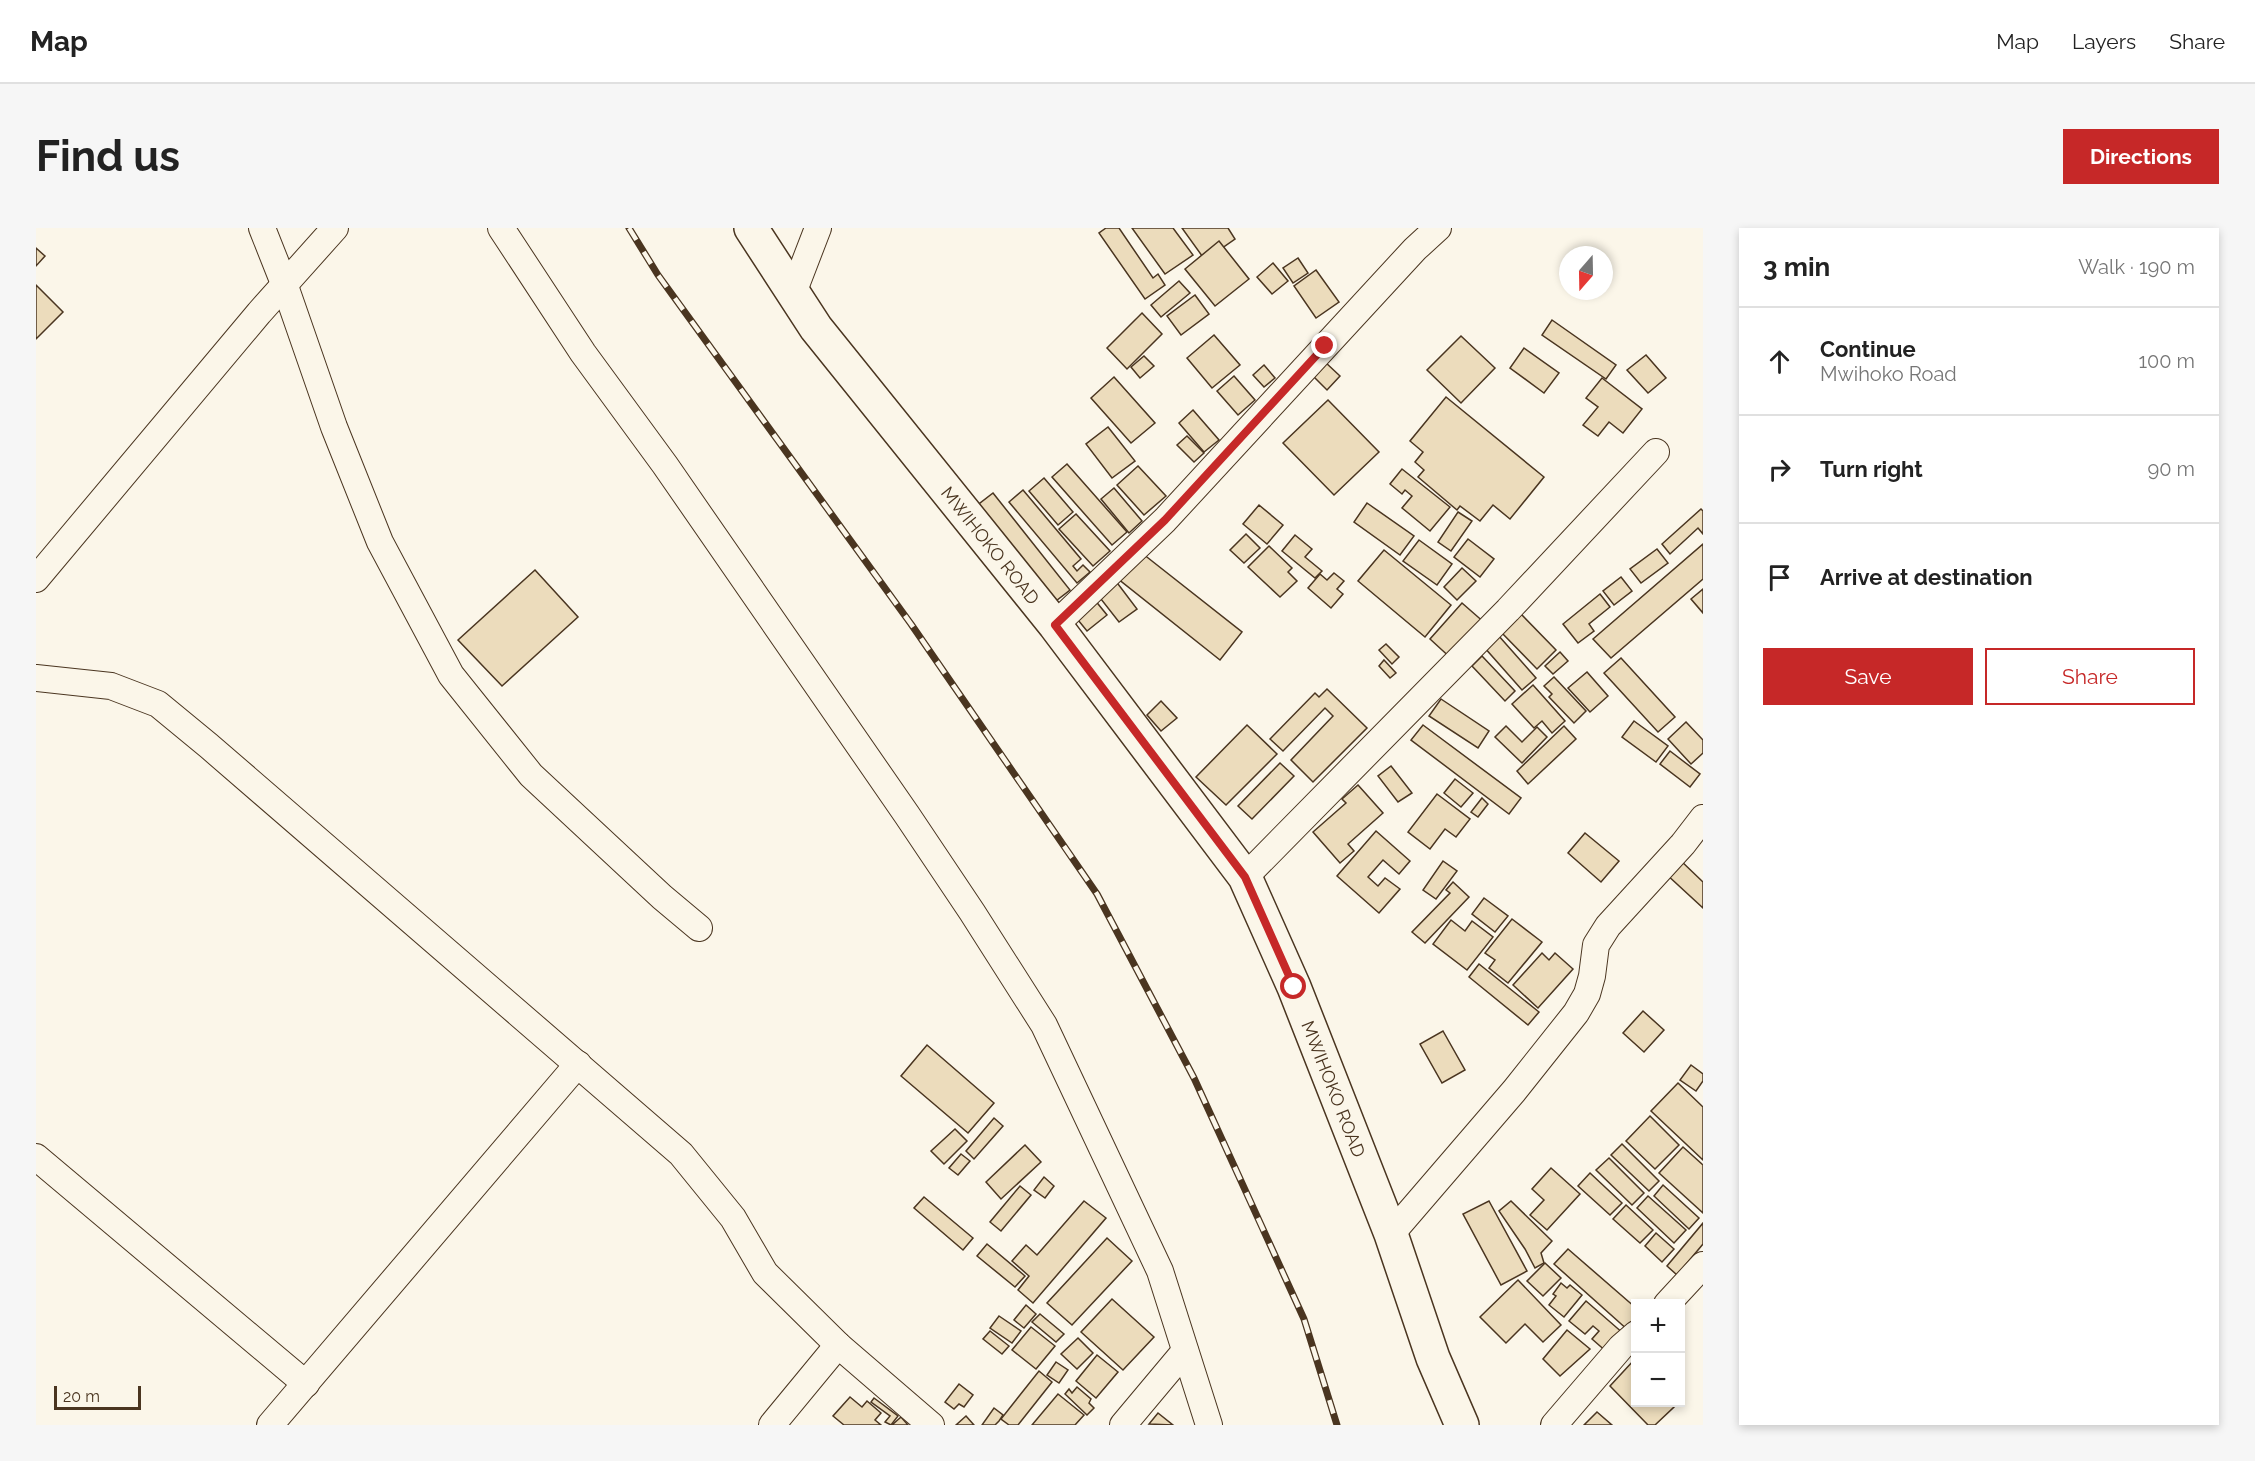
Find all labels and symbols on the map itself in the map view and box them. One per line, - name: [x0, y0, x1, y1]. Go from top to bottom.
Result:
- north arrow: [1559, 246, 1613, 300]
- route end: [1311, 332, 1337, 358]
- street label: MWIHOKO ROAD: [937, 482, 1044, 608]
- route start: [1280, 973, 1306, 999]
- street label: MWIHOKO ROAD: [1298, 1018, 1370, 1160]
- scale bar: [54, 1383, 141, 1410]

